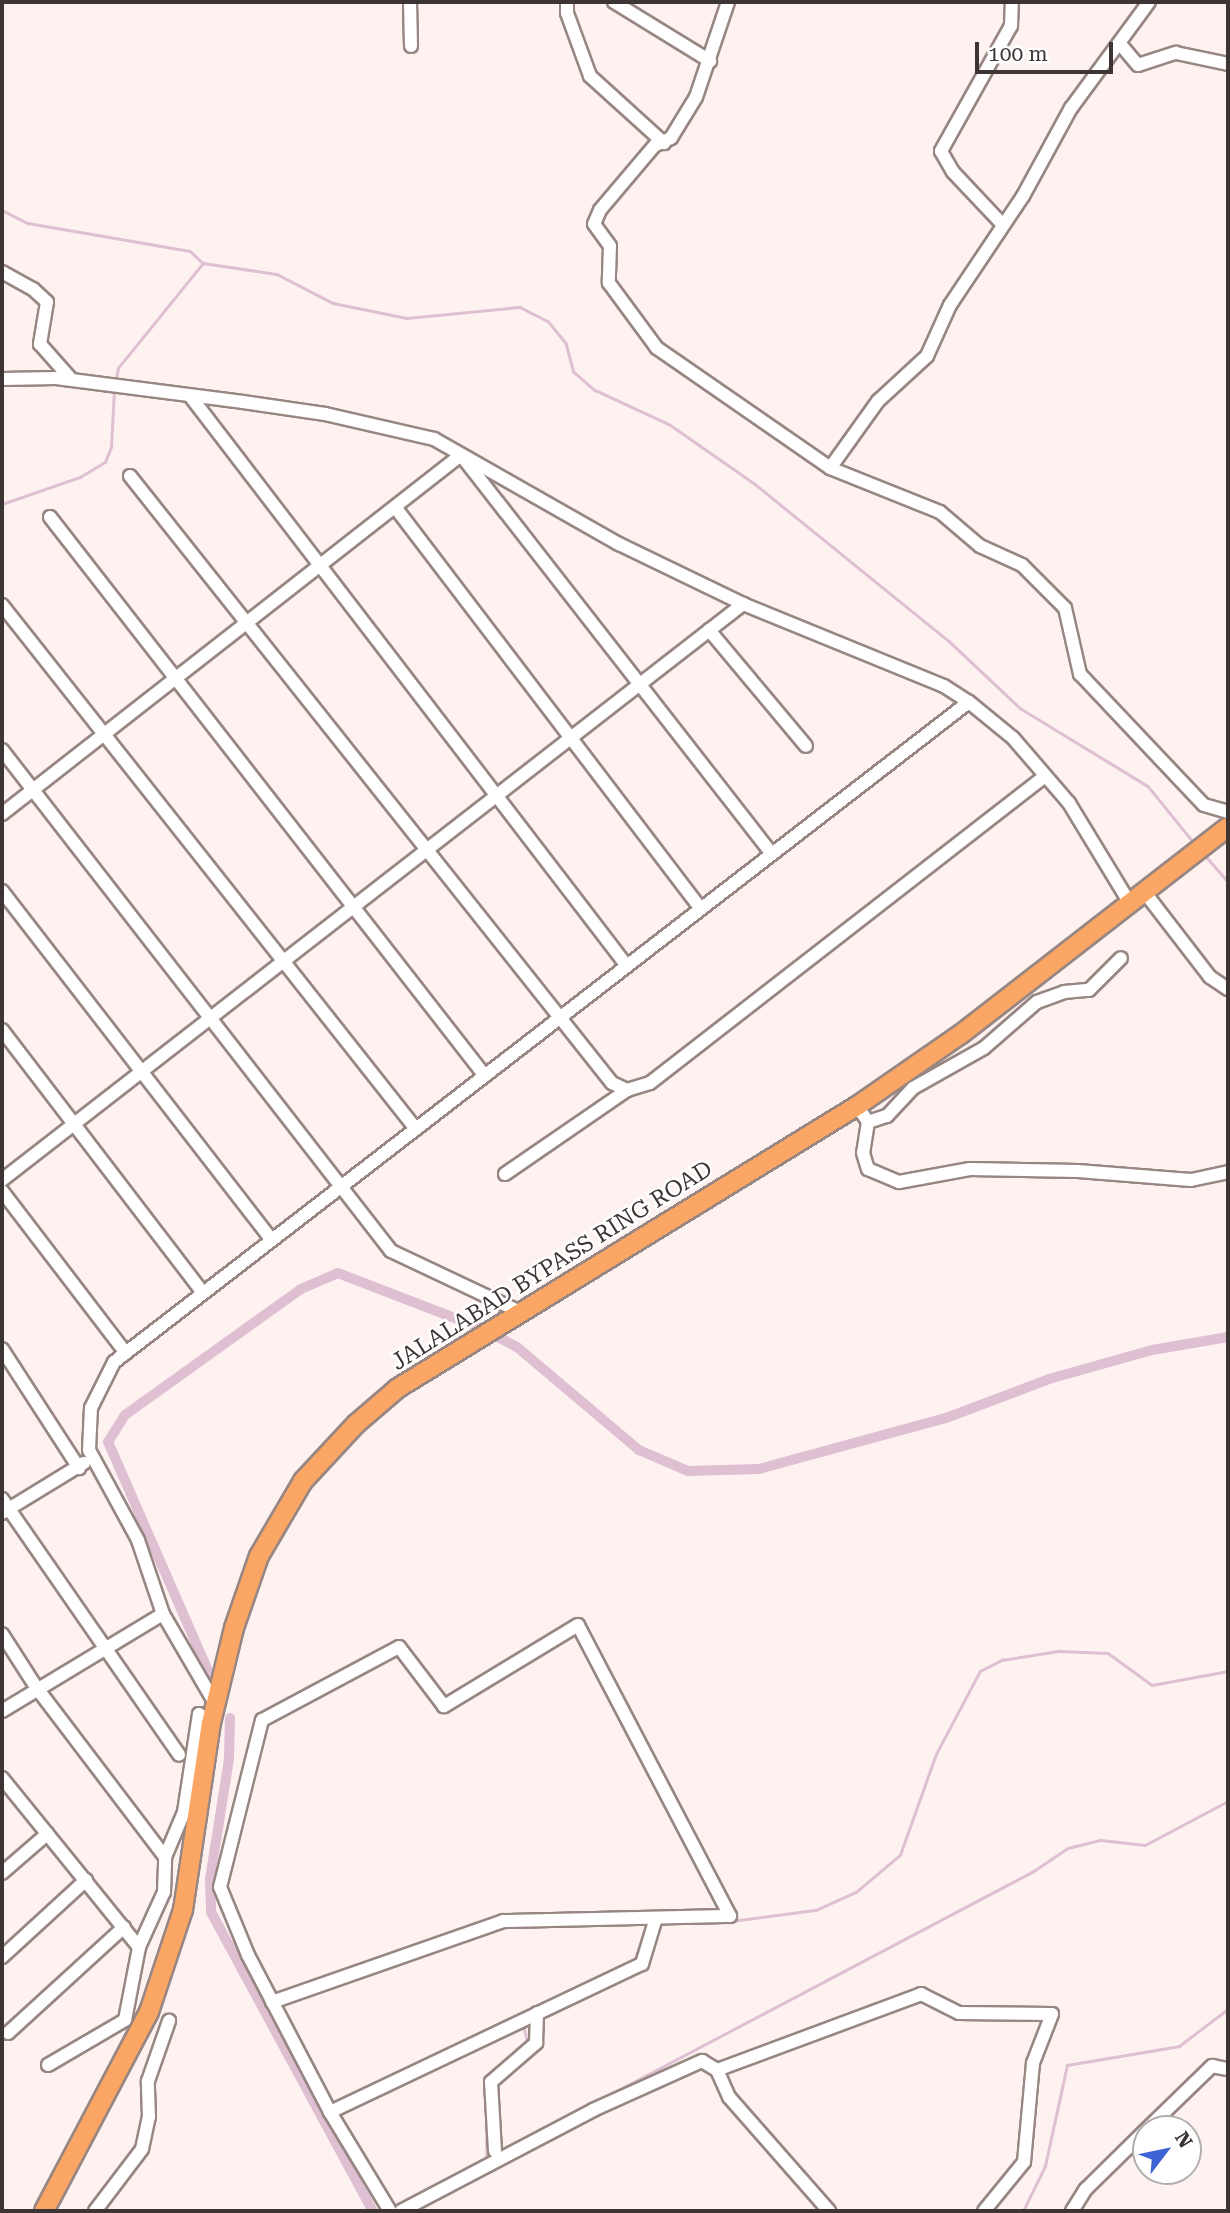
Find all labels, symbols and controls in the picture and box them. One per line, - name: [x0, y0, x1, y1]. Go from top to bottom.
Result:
- scale bar: [978, 28, 1116, 72]
- text: 100 m: [988, 42, 1048, 66]
- street label: JALALABAD BYPASS RING ROAD: [386, 1155, 718, 1377]
- north arrow: [1132, 2115, 1202, 2185]
- text: N: [1170, 2127, 1197, 2152]

